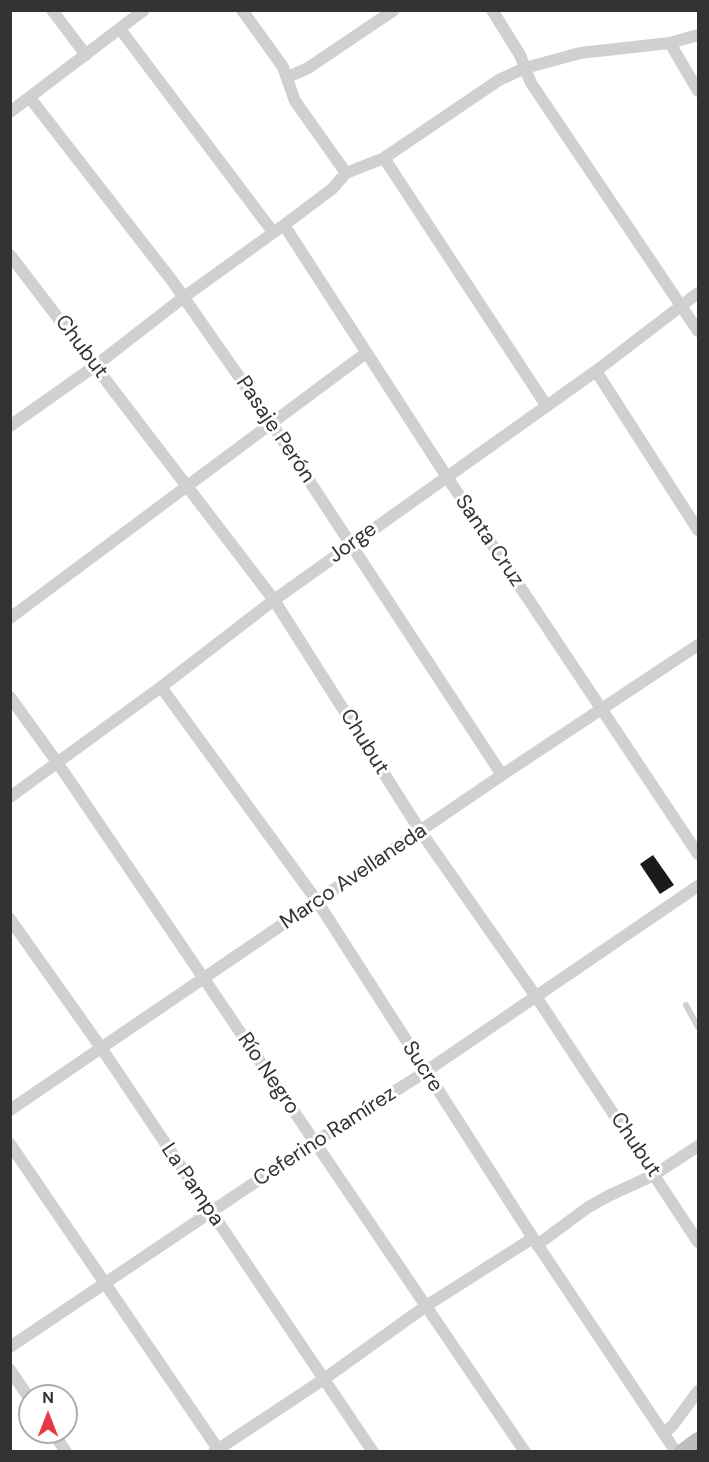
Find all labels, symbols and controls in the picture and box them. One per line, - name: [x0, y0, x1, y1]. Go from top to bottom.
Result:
- street label: Chubut: [49, 310, 113, 384]
- street label: Pasaje Perón: [230, 372, 320, 488]
- street label: Santa Cruz: [449, 490, 529, 592]
- street label: Jorge: [324, 517, 382, 569]
- street label: Chubut: [334, 705, 394, 779]
- street label: Marco Avellaneda: [276, 819, 432, 935]
- street label: Río Negro: [232, 1028, 304, 1120]
- street label: Sucre: [396, 1037, 448, 1097]
- street label: Ceferino Ramírez: [249, 1082, 401, 1192]
- street label: Chubut: [604, 1108, 666, 1182]
- street label: La Pampa: [155, 1139, 229, 1231]
- north arrow: [18, 1384, 78, 1444]
- text: N: [42, 1387, 54, 1408]

